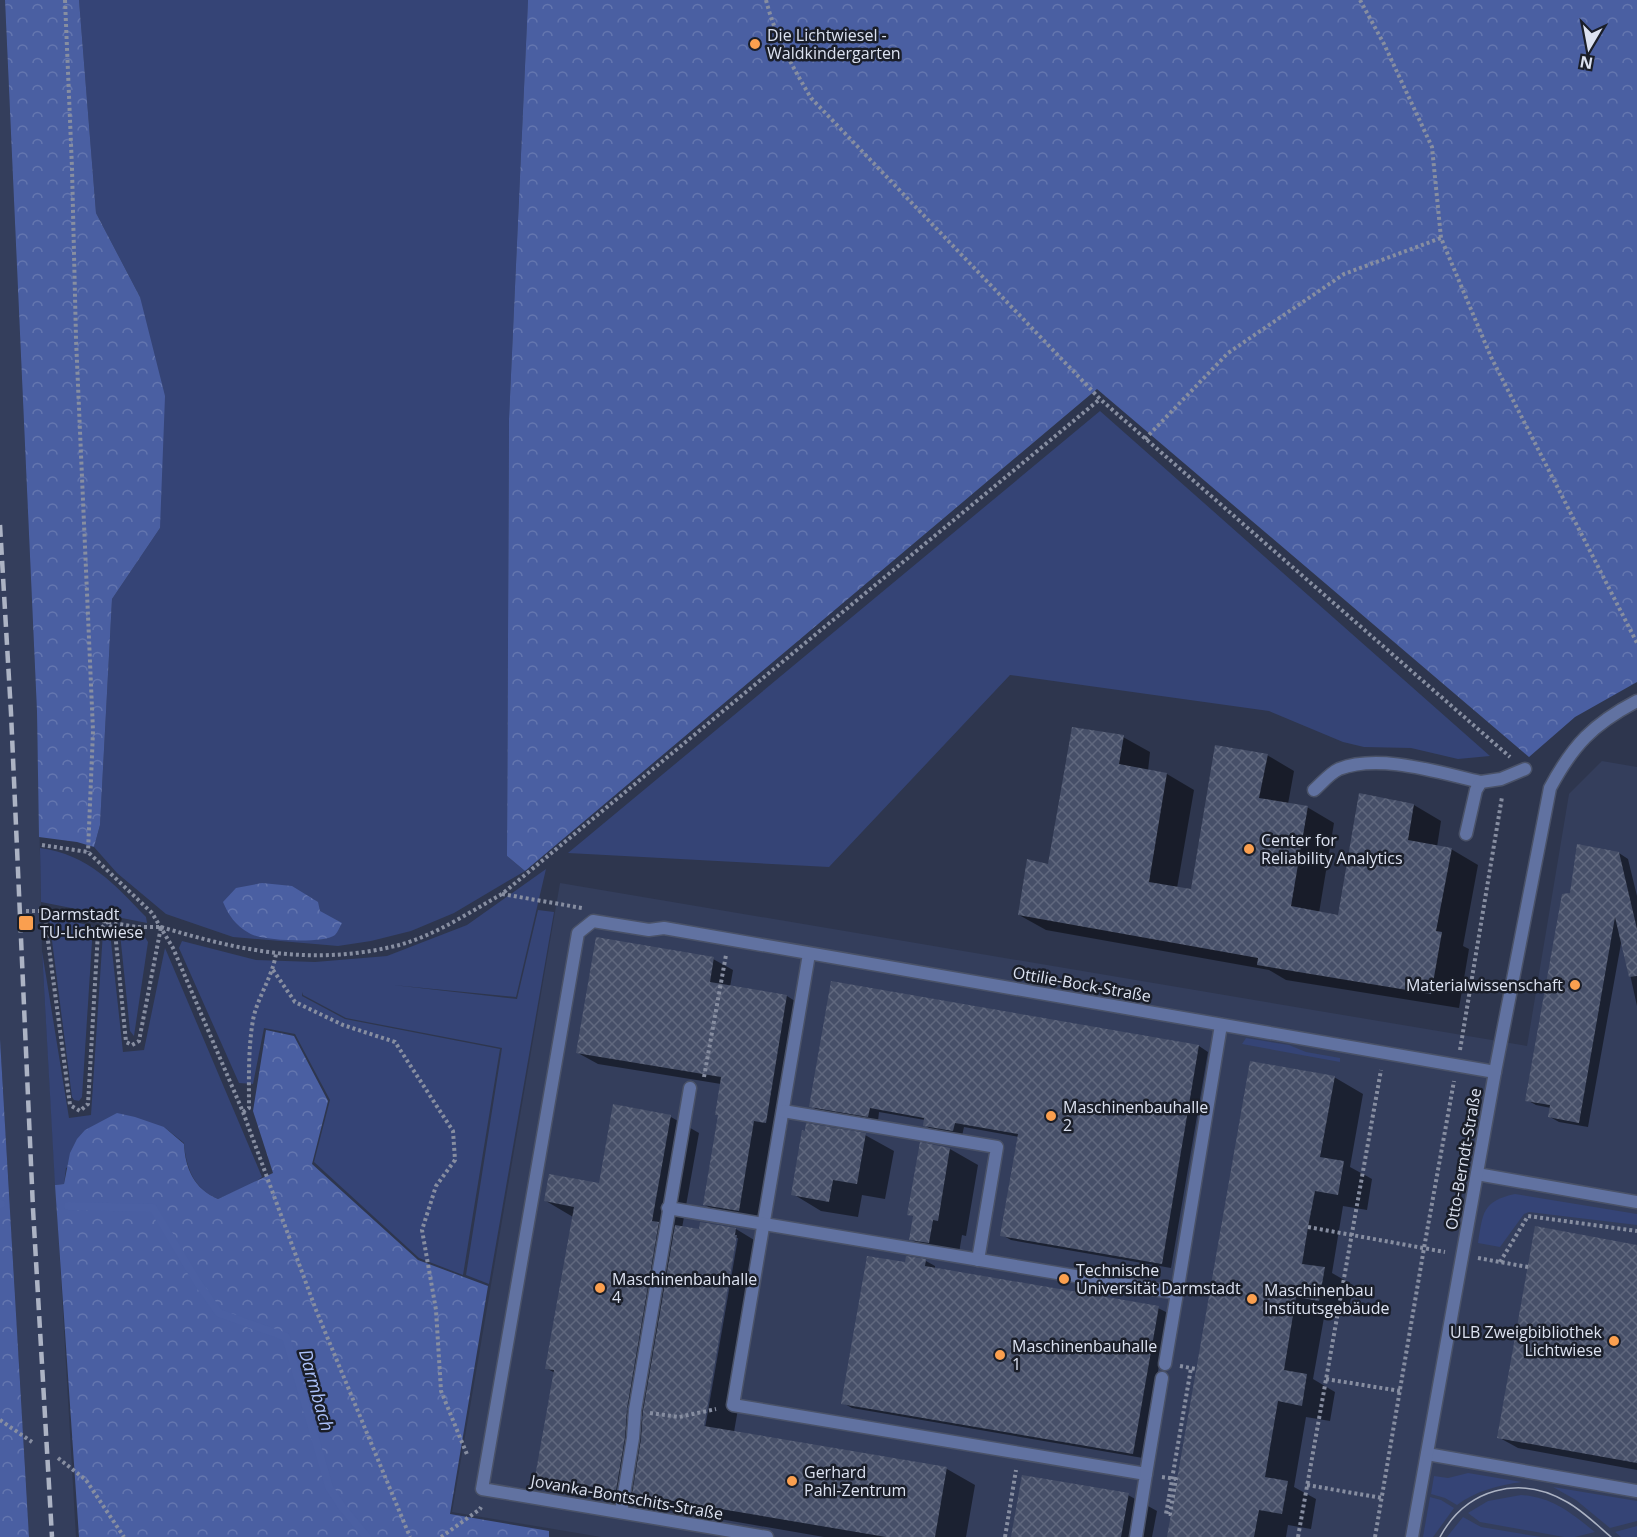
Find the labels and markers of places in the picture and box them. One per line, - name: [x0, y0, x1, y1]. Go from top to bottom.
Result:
- place label: Die Lichtwiesel - Waldkindergarten: [767, 24, 901, 64]
- marker: Die Lichtwiesel - Waldkindergarten: [748, 37, 762, 51]
- place label: Center for Reliability Analytics: [1261, 829, 1403, 869]
- marker: Center for Reliability Analytics: [1242, 842, 1256, 856]
- place label: Darmstadt TU-Lichtwiese: [40, 903, 143, 943]
- marker: Darmstadt TU-Lichtwiese: [17, 914, 35, 932]
- place label: Materialwissenschaft: [1406, 974, 1563, 996]
- marker: Materialwissenschaft: [1568, 978, 1582, 992]
- place label: Maschinenbauhalle 2: [1063, 1096, 1208, 1136]
- marker: Maschinenbauhalle 2: [1044, 1109, 1058, 1123]
- place label: Technische Universität Darmstadt: [1076, 1259, 1241, 1299]
- place label: Maschinenbauhalle 4: [612, 1268, 757, 1308]
- marker: Technische Universität Darmstadt: [1057, 1272, 1071, 1286]
- place label: Maschinenbau Institutsgebäude: [1264, 1279, 1389, 1319]
- marker: Maschinenbauhalle 4: [593, 1281, 607, 1295]
- marker: Maschinenbau Institutsgebäude: [1245, 1292, 1259, 1306]
- place label: ULB Zweigbibliothek Lichtwiese: [1450, 1321, 1603, 1361]
- marker: ULB Zweigbibliothek Lichtwiese: [1607, 1334, 1621, 1348]
- place label: Maschinenbauhalle 1: [1012, 1335, 1157, 1375]
- marker: Maschinenbauhalle 1: [993, 1348, 1007, 1362]
- place label: Gerhard Pahl-Zentrum: [804, 1461, 906, 1501]
- marker: Gerhard Pahl-Zentrum: [785, 1474, 799, 1488]

